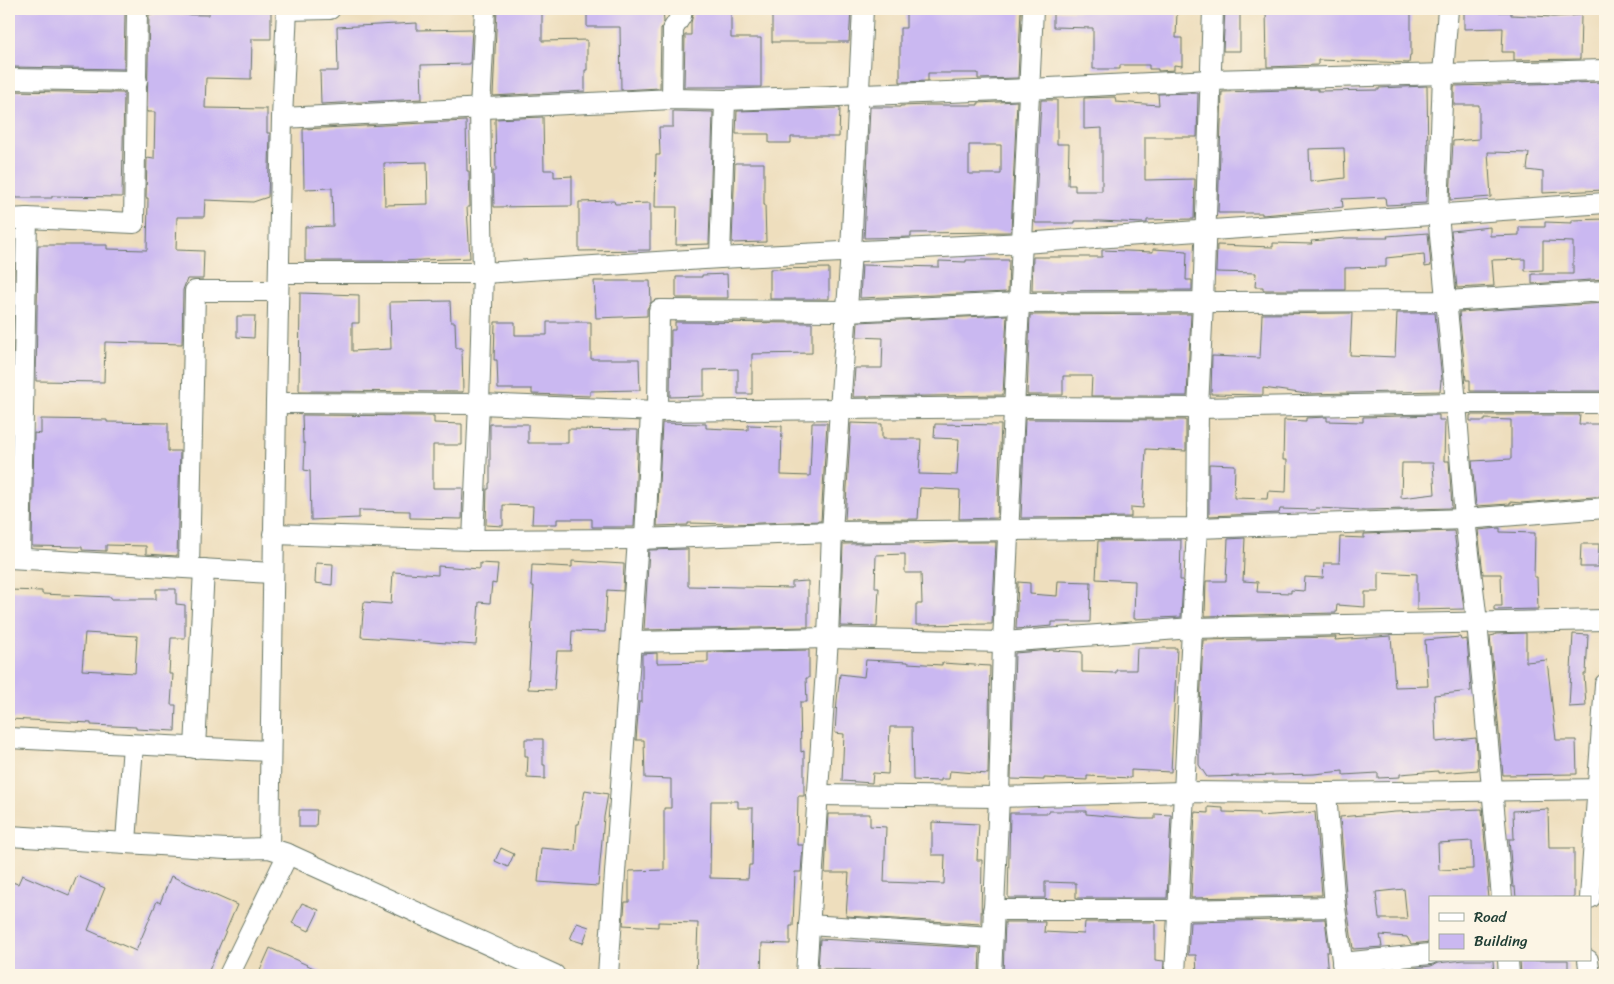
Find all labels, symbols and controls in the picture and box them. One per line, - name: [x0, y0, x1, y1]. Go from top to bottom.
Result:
- legend: [1429, 896, 1592, 962]
- text: Road: [1474, 904, 1507, 930]
- text: Building: [1474, 928, 1528, 954]

